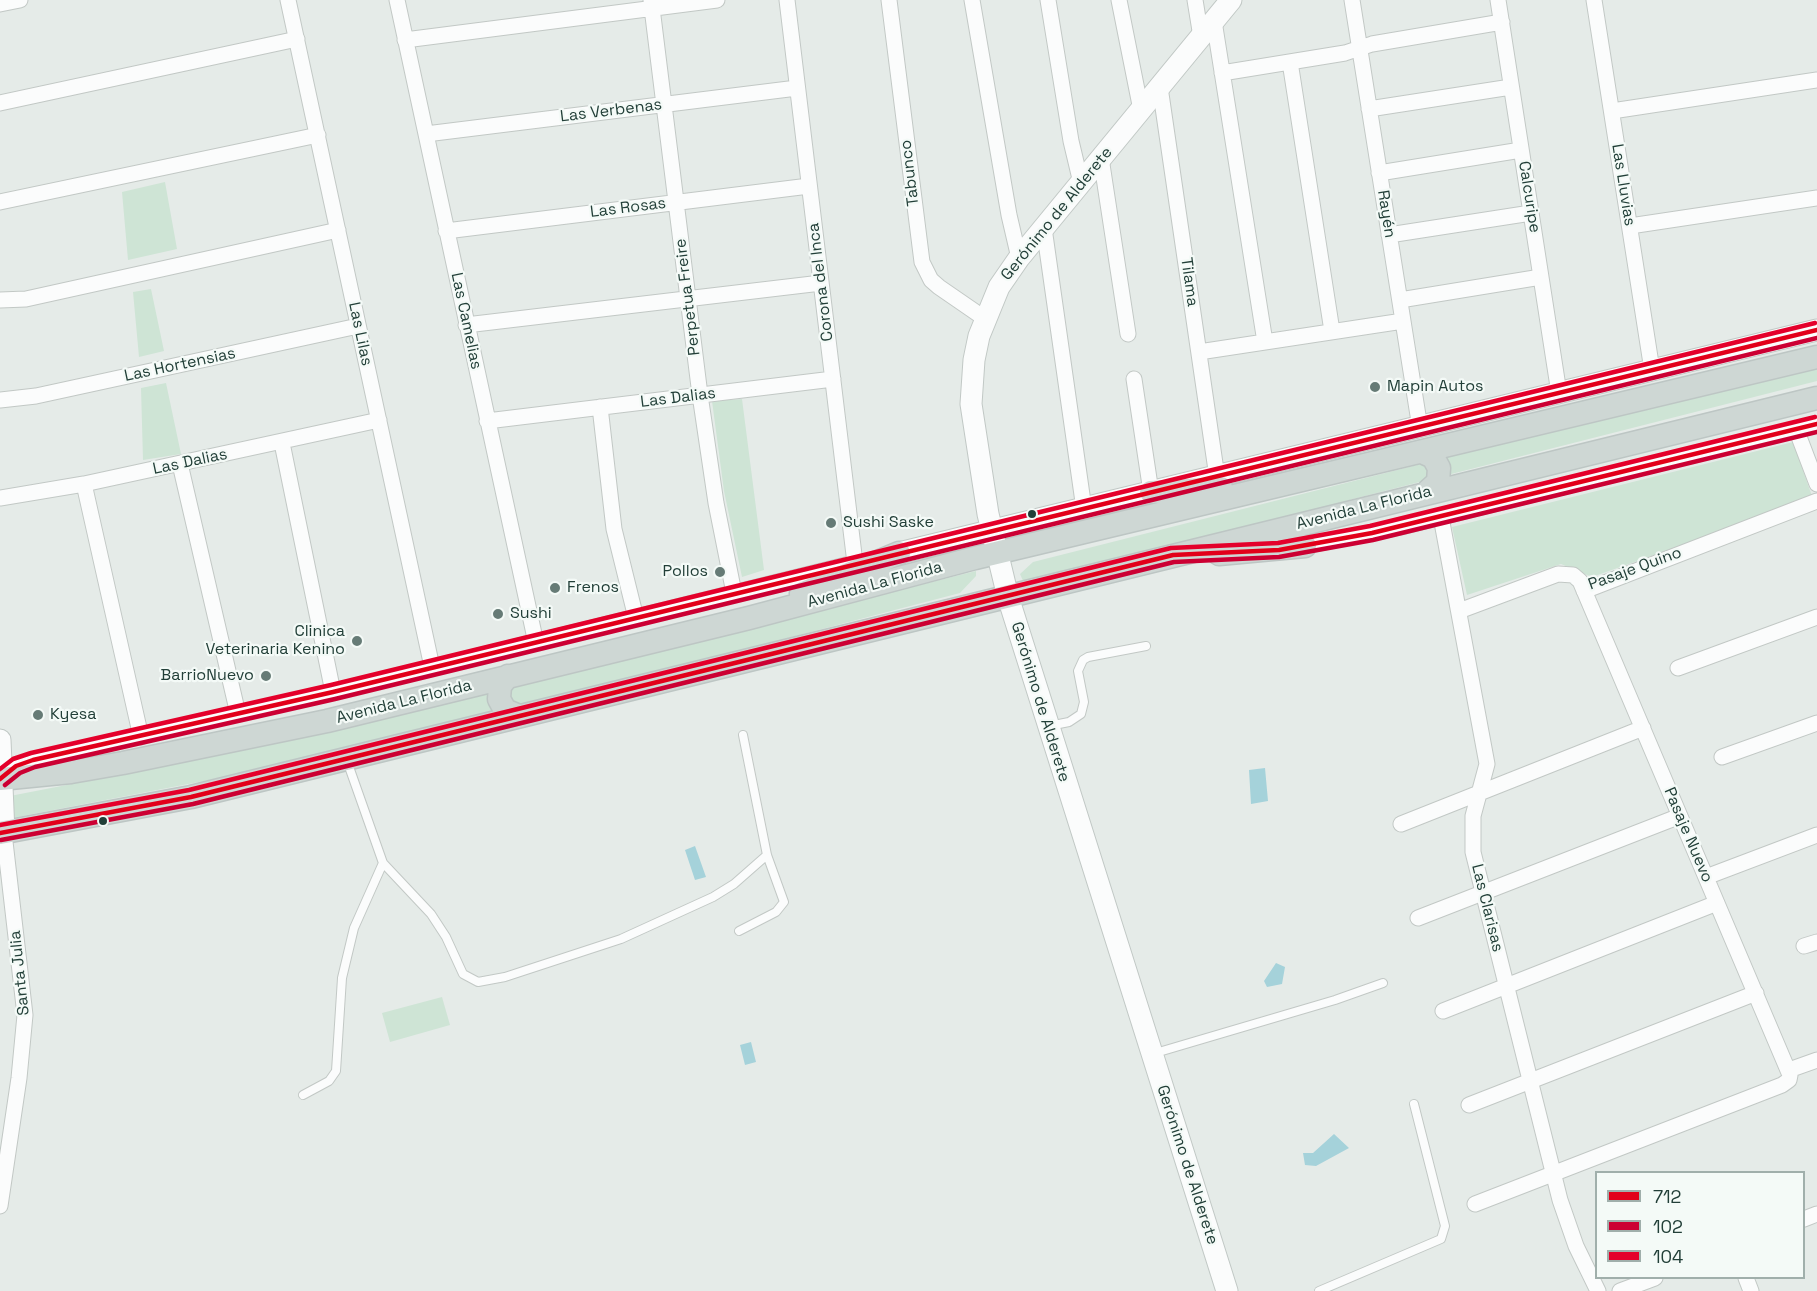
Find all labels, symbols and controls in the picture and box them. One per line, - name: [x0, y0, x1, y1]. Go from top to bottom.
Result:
- street label: Las Verbenas: [559, 95, 663, 127]
- street label: Tabunco: [896, 139, 924, 207]
- street label: Gerónimo de Alderete: [997, 143, 1117, 285]
- street label: Las Lluvias: [1607, 143, 1639, 227]
- street label: Calcuripe: [1514, 160, 1544, 234]
- street label: Rayén: [1373, 189, 1399, 239]
- street label: Las Rosas: [589, 194, 667, 222]
- street label: Corona del Inca: [804, 222, 838, 342]
- street label: Perpetua Freire: [671, 237, 705, 357]
- street label: Tilama: [1176, 256, 1202, 308]
- street label: Las Camelias: [446, 271, 486, 371]
- street label: Las Lilas: [344, 300, 376, 368]
- street label: Las Hortensias: [123, 344, 237, 386]
- place label: Mapin Autos: [1387, 377, 1483, 397]
- marker: Mapin Autos: [1368, 380, 1382, 394]
- street label: Las Dalias: [639, 384, 717, 412]
- street label: Las Dalias: [151, 445, 229, 479]
- street label: Avenida La Florida: [1294, 482, 1434, 534]
- unlabelled marker: [1026, 508, 1038, 520]
- place label: Sushi Saske: [843, 513, 934, 533]
- marker: Sushi Saske: [824, 516, 838, 530]
- street label: Pasaje Quino: [1586, 543, 1684, 595]
- street label: Avenida La Florida: [805, 558, 945, 612]
- place label: Pollos: [663, 562, 708, 582]
- marker: Pollos: [713, 565, 727, 579]
- place label: Frenos: [567, 578, 619, 598]
- marker: Frenos: [548, 581, 562, 595]
- place label: Sushi: [510, 604, 552, 624]
- marker: Sushi: [491, 607, 505, 621]
- street label: Gerónimo de Alderete: [1007, 620, 1073, 784]
- place label: Clinica Veterinaria Kenino: [205, 622, 345, 660]
- marker: Clinica Veterinaria Kenino: [350, 634, 364, 648]
- place label: BarrioNuevo: [161, 666, 254, 686]
- marker: BarrioNuevo: [259, 669, 273, 683]
- street label: Avenida La Florida: [334, 676, 474, 728]
- place label: Kyesa: [50, 705, 96, 725]
- marker: Kyesa: [31, 708, 45, 722]
- street label: Pasaje Nuevo: [1659, 785, 1717, 885]
- unlabelled marker: [97, 815, 109, 827]
- street label: Las Clarisas: [1467, 862, 1507, 954]
- street label: Santa Julia: [6, 930, 34, 1016]
- street label: Gerónimo de Alderete: [1152, 1083, 1222, 1247]
- legend: [1595, 1171, 1805, 1279]
- text: 712: [1653, 1185, 1681, 1208]
- text: 102: [1653, 1215, 1683, 1238]
- text: 104: [1653, 1245, 1683, 1268]

